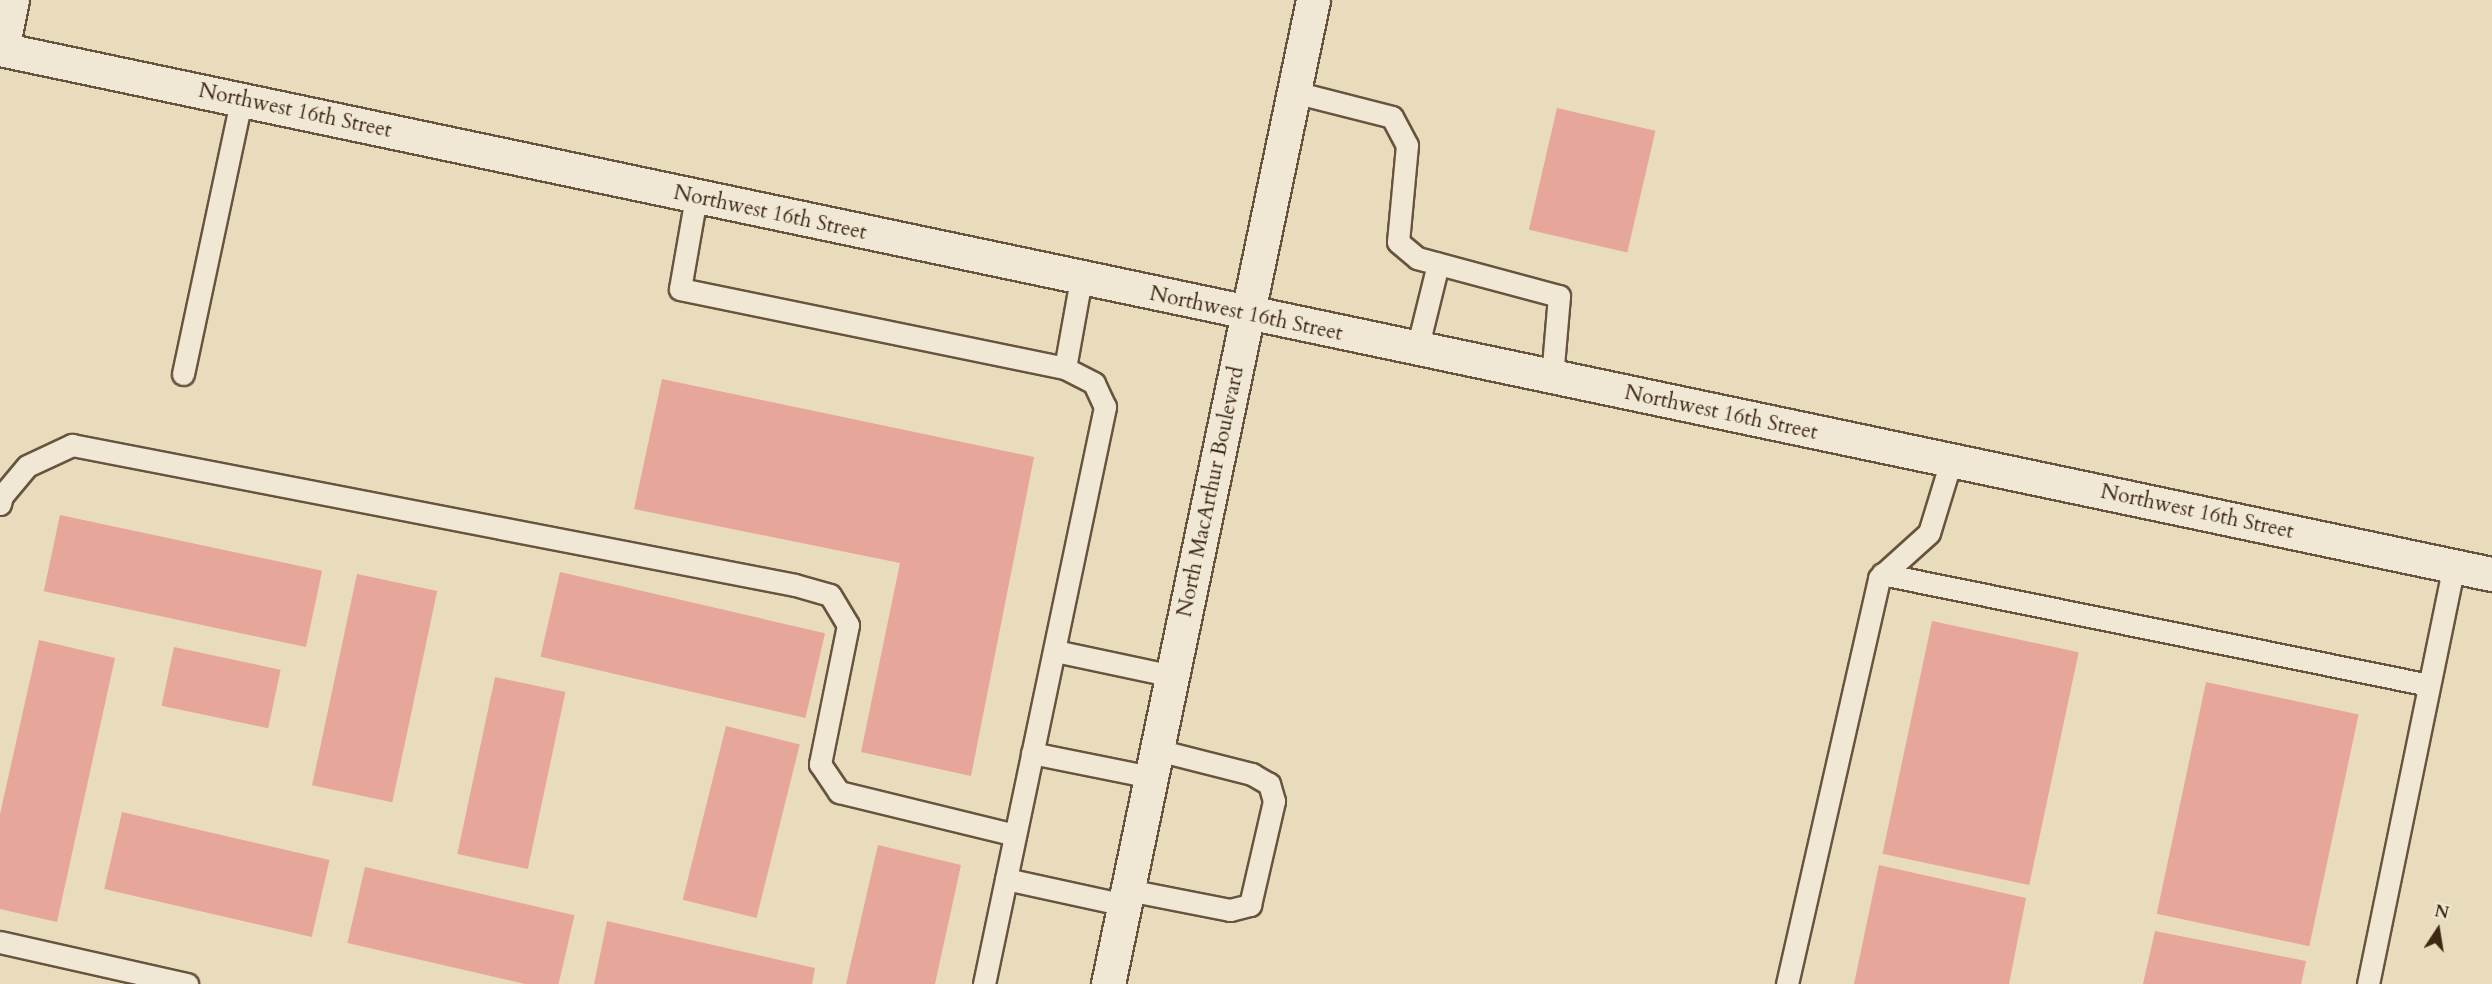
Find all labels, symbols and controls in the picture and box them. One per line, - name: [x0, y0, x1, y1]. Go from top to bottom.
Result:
- street label: Northwest 16th Street: [196, 78, 394, 144]
- street label: Northwest 16th Street: [671, 180, 869, 246]
- street label: Northwest 16th Street: [1147, 281, 1345, 347]
- street label: North MacArthur Boulevard: [1172, 365, 1250, 619]
- street label: Northwest 16th Street: [1622, 380, 1820, 446]
- street label: Northwest 16th Street: [2098, 479, 2296, 545]
- north arrow: [2408, 900, 2468, 960]
- text: N: [2433, 900, 2451, 925]

